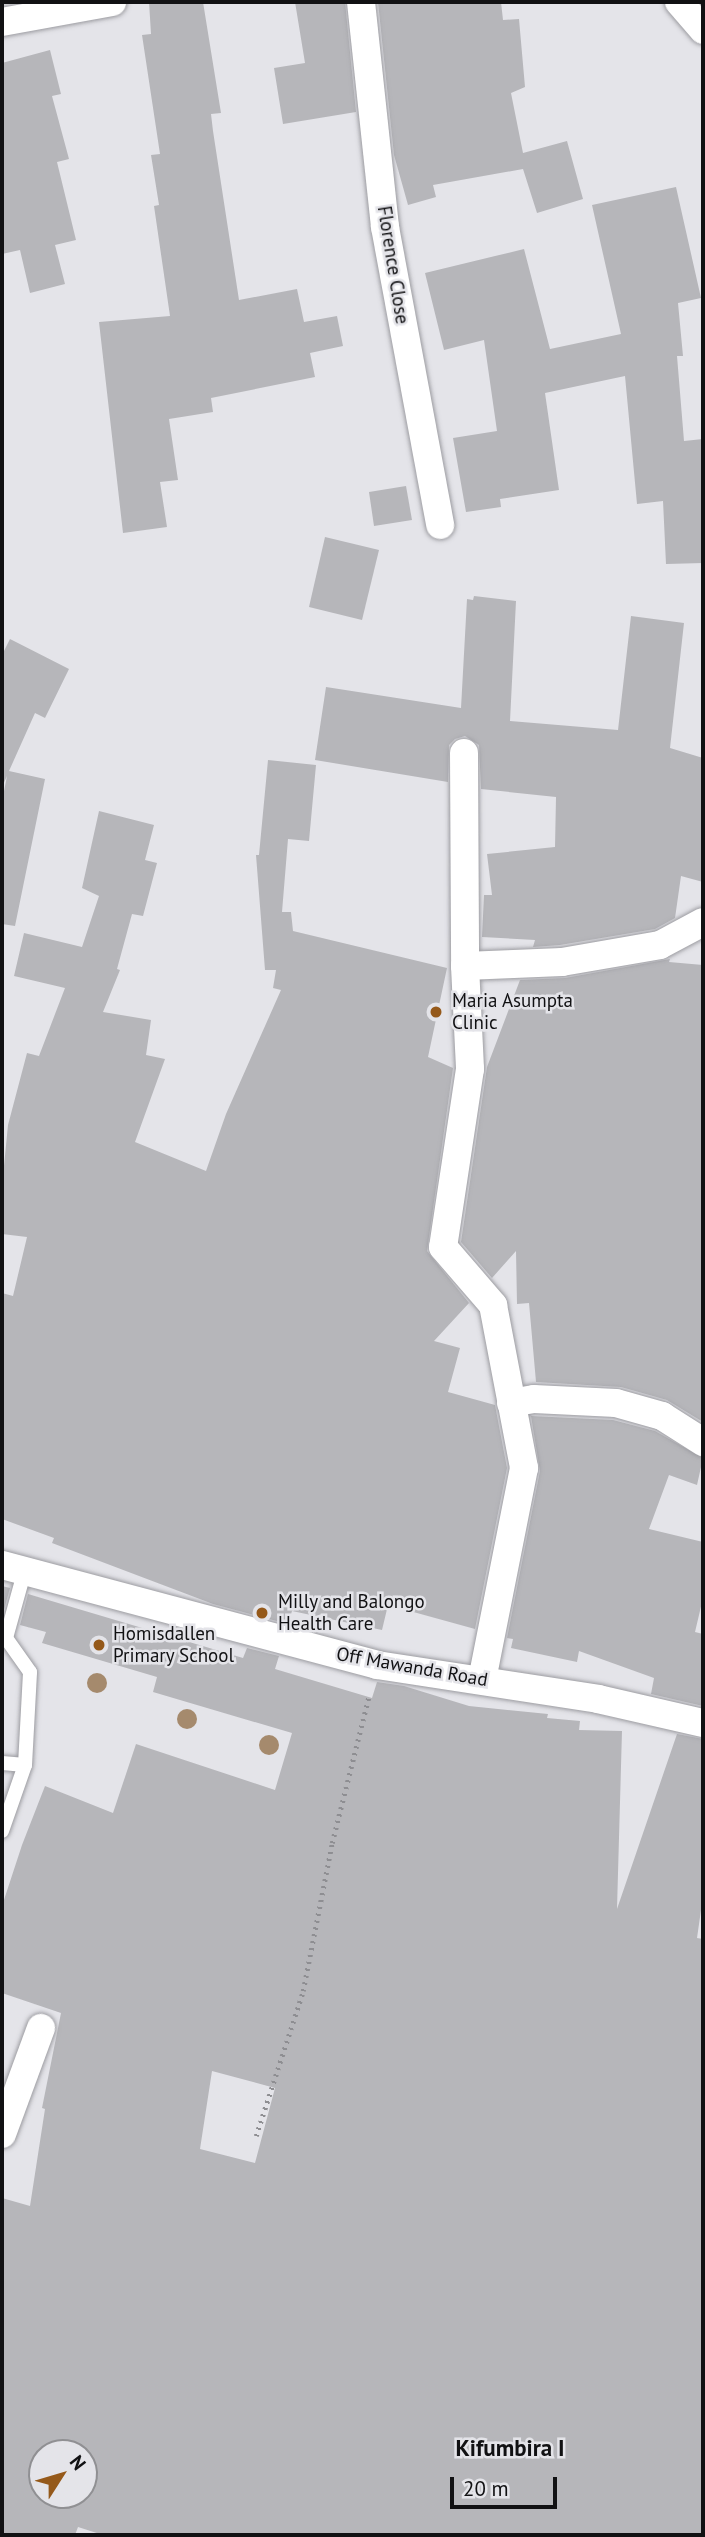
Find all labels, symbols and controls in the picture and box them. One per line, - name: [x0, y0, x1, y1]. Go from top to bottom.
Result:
- street label: Florence Close: [372, 204, 414, 326]
- place label: Maria Asumpta Clinic: [452, 990, 573, 1034]
- marker: Maria Asumpta Clinic: [426, 1002, 446, 1022]
- place label: Milly and Balongo Health Care: [278, 1591, 425, 1635]
- marker: Milly and Balongo Health Care: [252, 1603, 272, 1623]
- place label: Homisdallen Primary School: [113, 1623, 235, 1667]
- marker: Homisdallen Primary School: [91, 1637, 107, 1653]
- street label: Off Mawanda Road: [335, 1642, 489, 1692]
- district label: Kifumbira I: [455, 2434, 565, 2462]
- north arrow: [28, 2439, 98, 2509]
- text: N: [65, 2450, 92, 2475]
- scale bar: [453, 2464, 560, 2508]
- text: 20 m: [463, 2475, 509, 2502]

